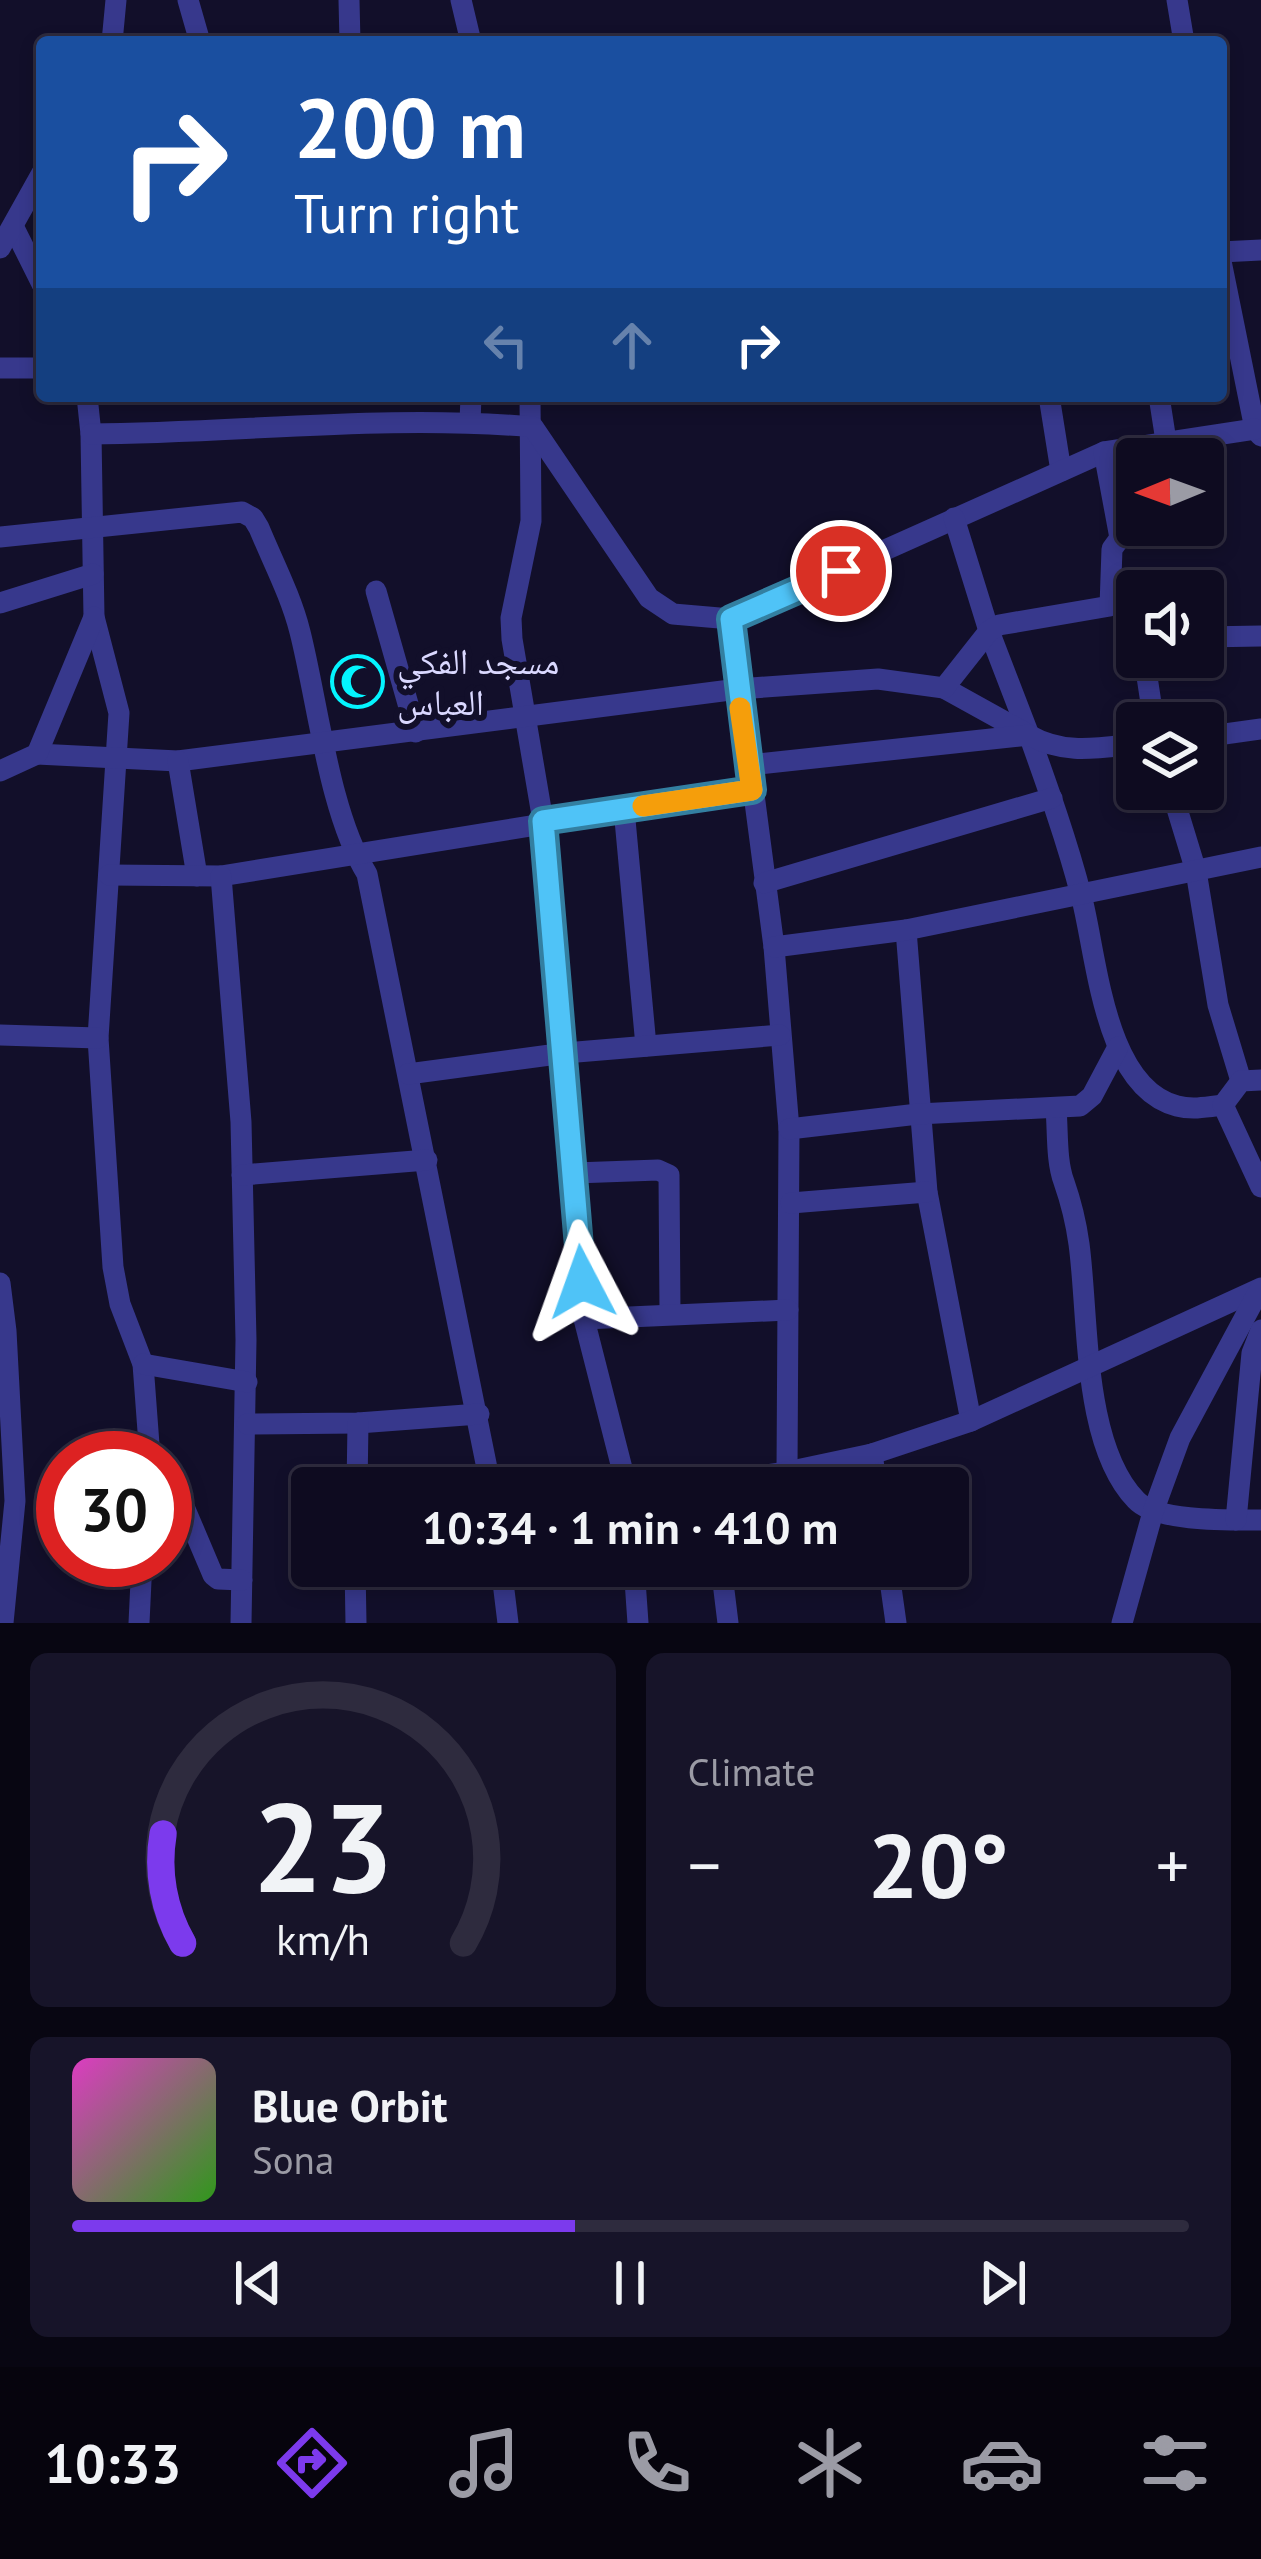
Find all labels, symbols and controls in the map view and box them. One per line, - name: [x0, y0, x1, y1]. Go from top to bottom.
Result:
- text: 200 m: [294, 72, 526, 181]
- icon: right: [96, 84, 252, 240]
- text: Turn right: [294, 178, 519, 248]
- icon: left: [473, 312, 539, 378]
- icon: ahead: [599, 312, 665, 378]
- icon: right: [725, 312, 791, 378]
- north arrow: [1116, 438, 1224, 546]
- map controls: [1116, 438, 1224, 810]
- pin: [790, 520, 892, 622]
- icon: arrive: [808, 538, 874, 604]
- button: sound: [1116, 570, 1224, 678]
- place label: مسجد الفكي العباس: [397, 637, 559, 725]
- mosque icon: مسجد الفكي العباس: [330, 654, 386, 710]
- button: layers: [1116, 702, 1224, 810]
- position arrow: [519, 1219, 645, 1345]
- speed limit sign: 30: [36, 1431, 192, 1587]
- text: 10:34 · 1 min · 410 m: [422, 1498, 838, 1556]
- text: Climate: [688, 1746, 815, 1797]
- text: 23: [252, 1765, 394, 1926]
- text: 20°: [868, 1806, 1009, 1923]
- text: −: [688, 1822, 721, 1907]
- text: +: [1156, 1822, 1189, 1907]
- text: km/h: [276, 1911, 370, 1967]
- text: Blue Orbit: [252, 2076, 448, 2134]
- text: Sona: [252, 2134, 334, 2185]
- icon: previous: [225, 2250, 291, 2316]
- icon: pause: [597, 2250, 663, 2316]
- icon: next: [970, 2250, 1036, 2316]
- icon: directions: [270, 2421, 354, 2505]
- icon: music: [442, 2421, 526, 2505]
- icon: phone: [615, 2421, 699, 2505]
- icon: climate: [788, 2421, 872, 2505]
- icon: car: [960, 2421, 1044, 2505]
- icon: filters: [1133, 2421, 1217, 2505]
- text: 10:33: [44, 2428, 181, 2498]

